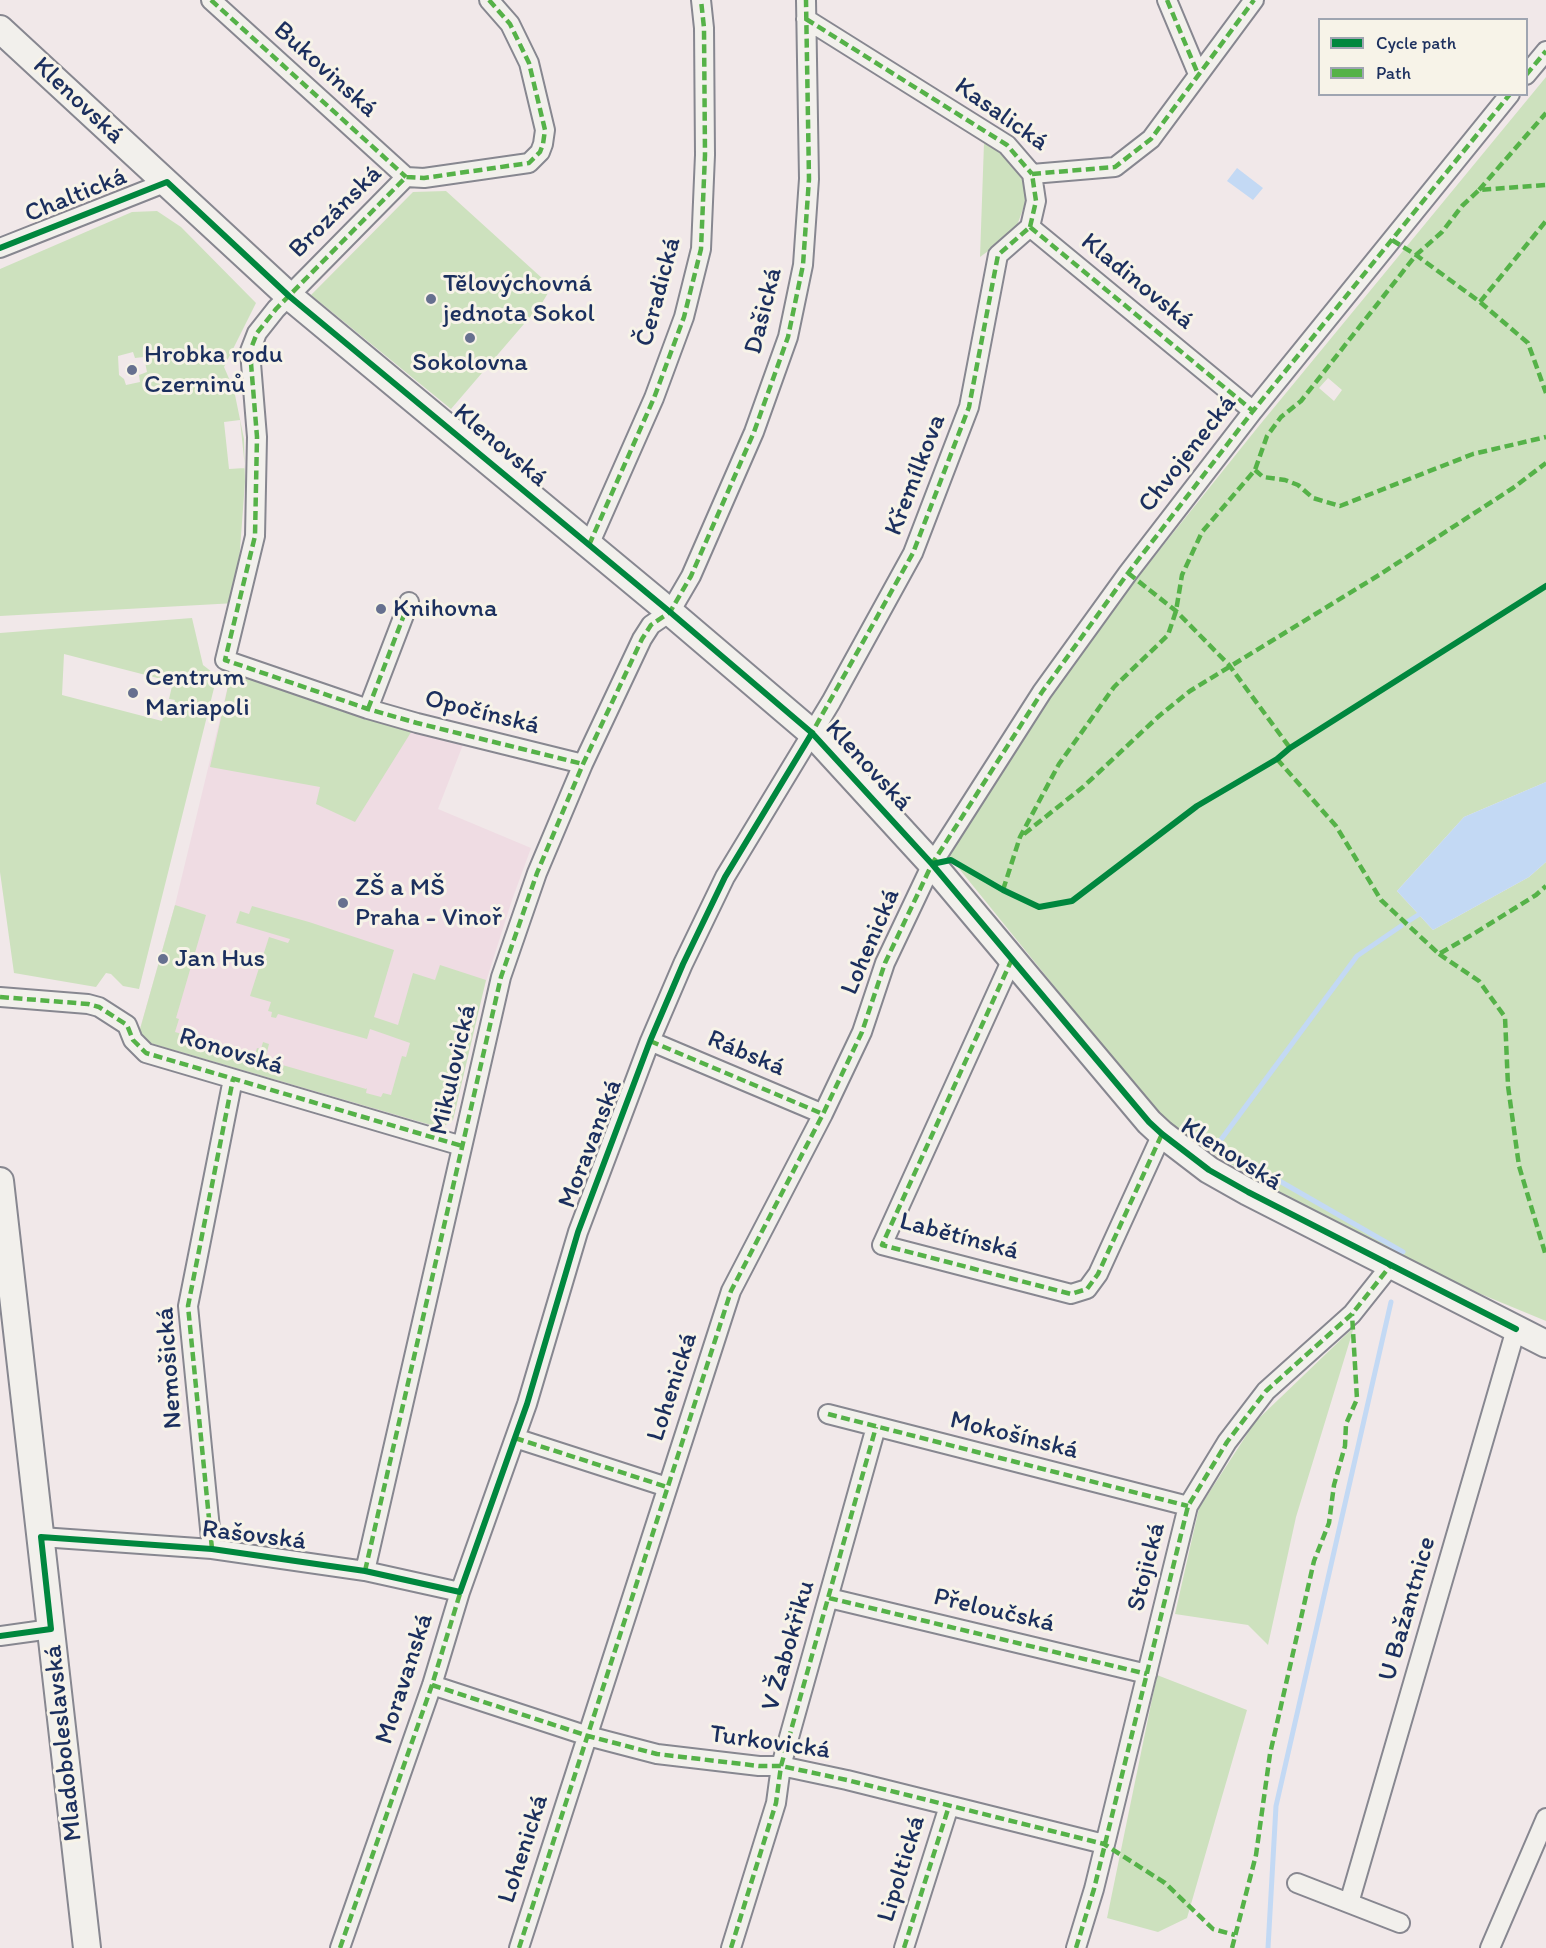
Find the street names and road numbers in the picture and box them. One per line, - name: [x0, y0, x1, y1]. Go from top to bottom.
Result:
- street label: Bukovinská: [266, 15, 384, 125]
- street label: Klenovská: [26, 51, 130, 151]
- street label: Kasalická: [948, 71, 1054, 159]
- street label: Brozánská: [283, 159, 389, 265]
- street label: Chaltická: [21, 161, 131, 231]
- street label: Kladinovská: [1074, 227, 1200, 337]
- street label: Čeradická: [629, 234, 689, 350]
- street label: Dašická: [738, 265, 790, 357]
- street label: Chvojenecká: [1132, 389, 1244, 519]
- street label: Klenovská: [446, 397, 554, 495]
- street label: Křemílkova: [879, 410, 953, 540]
- street label: Opočínská: [421, 684, 543, 742]
- street label: Klenovská: [818, 714, 918, 818]
- street label: Lohenická: [835, 884, 907, 1000]
- street label: Mikulovická: [424, 1002, 484, 1138]
- street label: Ronovská: [175, 1021, 287, 1083]
- street label: Rábská: [702, 1024, 790, 1084]
- street label: Moravanská: [552, 1075, 630, 1213]
- street label: Klenovská: [1174, 1112, 1288, 1198]
- street label: Labětínská: [896, 1206, 1022, 1268]
- street label: Nemošická: [150, 1306, 190, 1430]
- street label: Lohenická: [641, 1329, 705, 1445]
- street label: Mokošínská: [947, 1405, 1081, 1467]
- street label: Rašovská: [200, 1514, 308, 1558]
- street label: Stojická: [1121, 1520, 1173, 1614]
- street label: U Bažantnice: [1373, 1533, 1443, 1685]
- street label: V Žabokřiku: [756, 1577, 822, 1715]
- street label: Přeloučská: [930, 1582, 1058, 1640]
- street label: Moravanská: [369, 1610, 441, 1748]
- street label: Mladoboleslavská: [38, 1643, 90, 1843]
- street label: Turkovická: [708, 1719, 832, 1767]
- street label: Lohenická: [492, 1791, 556, 1907]
- street label: Lipoltická: [871, 1812, 933, 1926]

